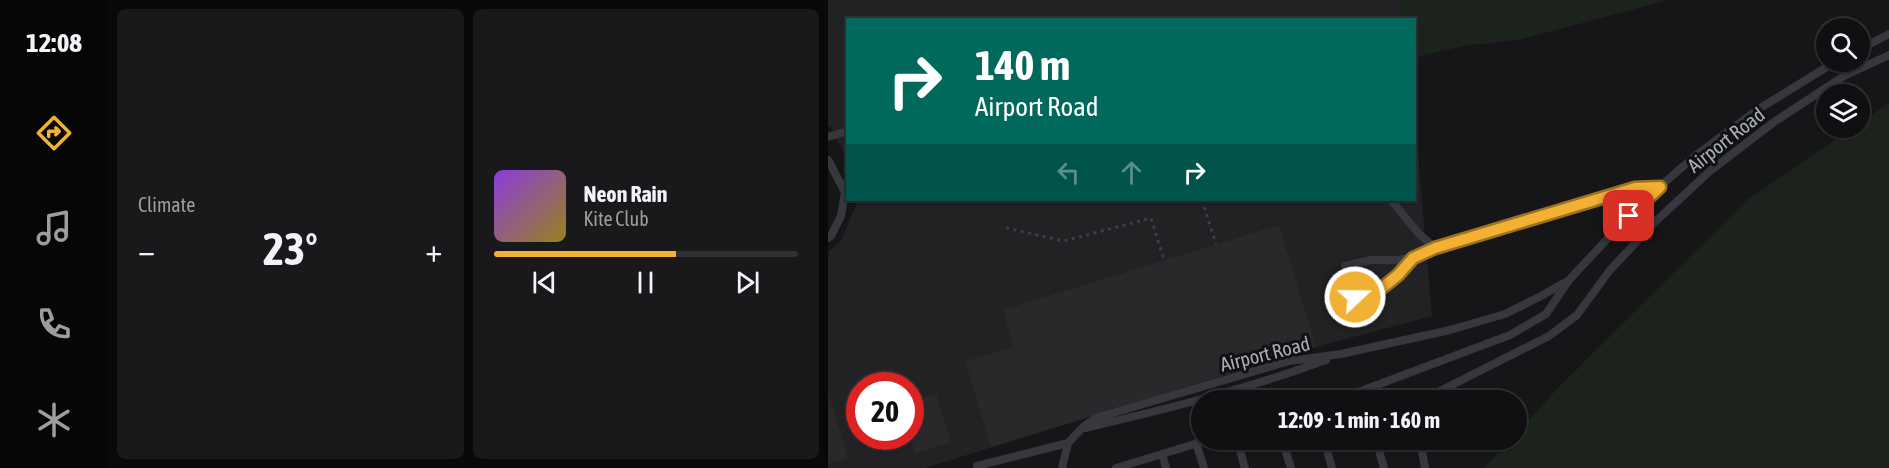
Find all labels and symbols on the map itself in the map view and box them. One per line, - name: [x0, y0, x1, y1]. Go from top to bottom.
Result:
- street label: Airport Road: [1683, 102, 1769, 177]
- pin: [1603, 190, 1654, 241]
- position arrow: [1323, 265, 1387, 329]
- street label: Airport Road: [1218, 331, 1312, 376]
- speed limit sign: 20: [846, 372, 924, 450]

